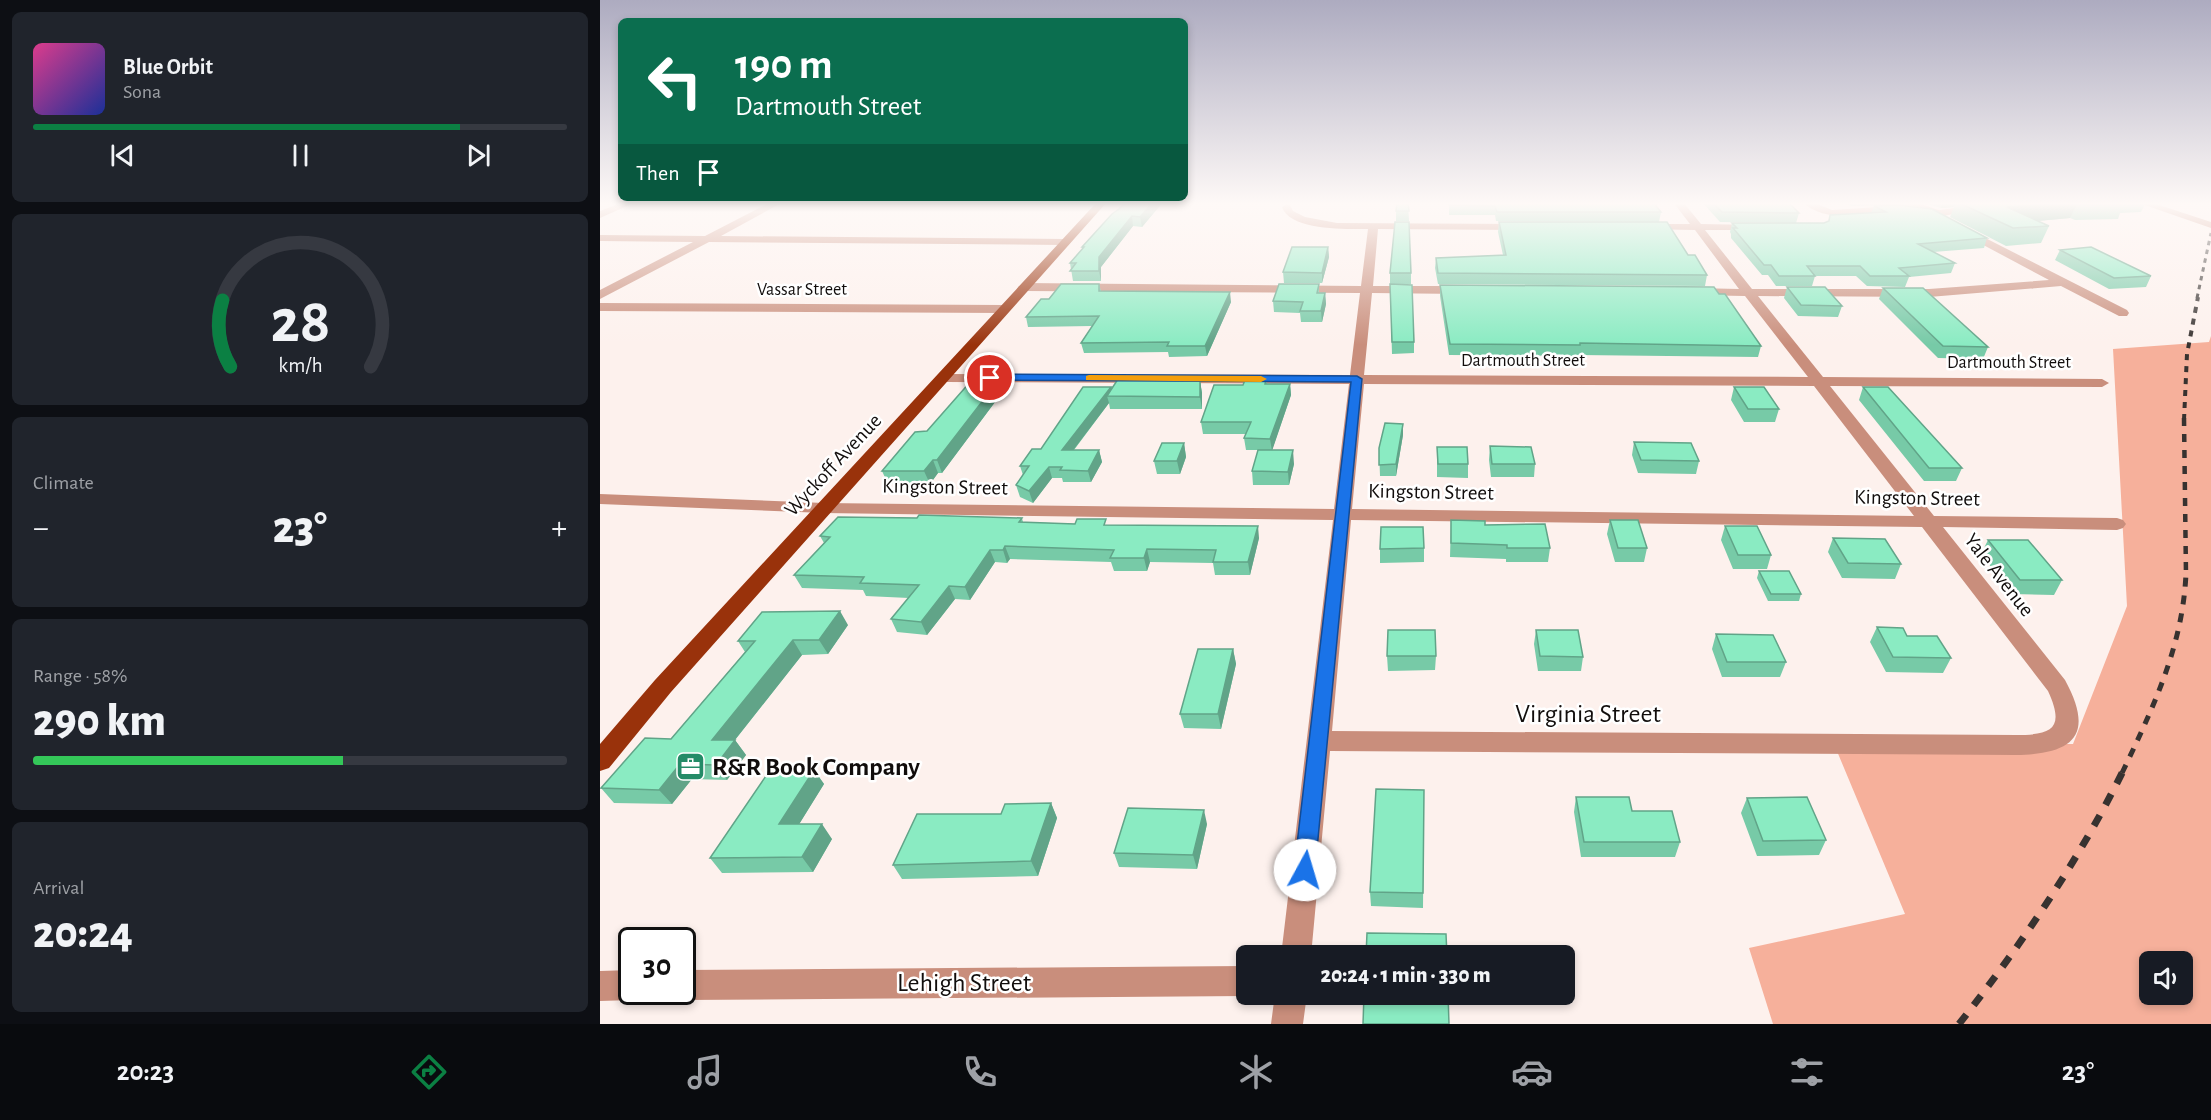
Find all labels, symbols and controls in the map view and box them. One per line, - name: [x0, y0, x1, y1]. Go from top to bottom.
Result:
- icon: left: [636, 42, 714, 120]
- text: 190 m: [735, 44, 833, 86]
- text: Blue Orbit: [123, 56, 213, 78]
- text: Sona: [123, 82, 161, 102]
- text: Dartmouth Street: [735, 93, 921, 120]
- icon: previous: [106, 139, 139, 172]
- icon: pause: [284, 139, 317, 172]
- icon: next: [462, 139, 495, 172]
- icon: arrive: [692, 156, 725, 189]
- text: Then: [636, 162, 680, 184]
- street label: Vassar Street: [757, 281, 847, 299]
- text: 28: [270, 291, 330, 353]
- pin: [964, 352, 1015, 403]
- street label: Dartmouth Street: [1461, 352, 1585, 370]
- street label: Dartmouth Street: [1947, 354, 2071, 372]
- text: km/h: [278, 355, 322, 376]
- icon: arrive: [973, 361, 1006, 394]
- street label: Wyckoff Avenue: [780, 410, 886, 520]
- text: Climate: [33, 473, 94, 493]
- street label: Kingston Street: [882, 475, 1008, 499]
- street label: Kingston Street: [1368, 480, 1494, 504]
- street label: Kingston Street: [1854, 486, 1980, 510]
- text: 23°: [273, 506, 327, 551]
- text: −: [33, 512, 49, 545]
- text: +: [551, 512, 567, 545]
- street label: Yale Avenue: [1960, 530, 2038, 620]
- text: Range · 58%: [33, 666, 128, 686]
- text: 290 km: [33, 699, 166, 744]
- street label: Virginia Street: [1515, 701, 1661, 727]
- office icon: R&R Book Company: [675, 751, 707, 783]
- place label: R&R Book Company: [712, 754, 920, 780]
- position arrow: [1273, 838, 1337, 902]
- text: Arrival: [33, 878, 84, 898]
- text: 20:24: [33, 911, 133, 956]
- speed limit sign: 30: [618, 927, 696, 1005]
- map controls: [2139, 951, 2193, 1005]
- button: sound: [2139, 951, 2193, 1005]
- text: 20:24 · 1 min · 330 m: [1320, 964, 1491, 986]
- street label: Lehigh Street: [897, 970, 1031, 996]
- icon: directions: [408, 1051, 450, 1093]
- icon: music: [684, 1051, 726, 1093]
- icon: phone: [959, 1051, 1001, 1093]
- icon: climate: [1235, 1051, 1277, 1093]
- icon: car: [1511, 1051, 1553, 1093]
- icon: filters: [1786, 1051, 1828, 1093]
- text: 20:23: [117, 1058, 174, 1085]
- text: 23°: [2062, 1058, 2094, 1085]

